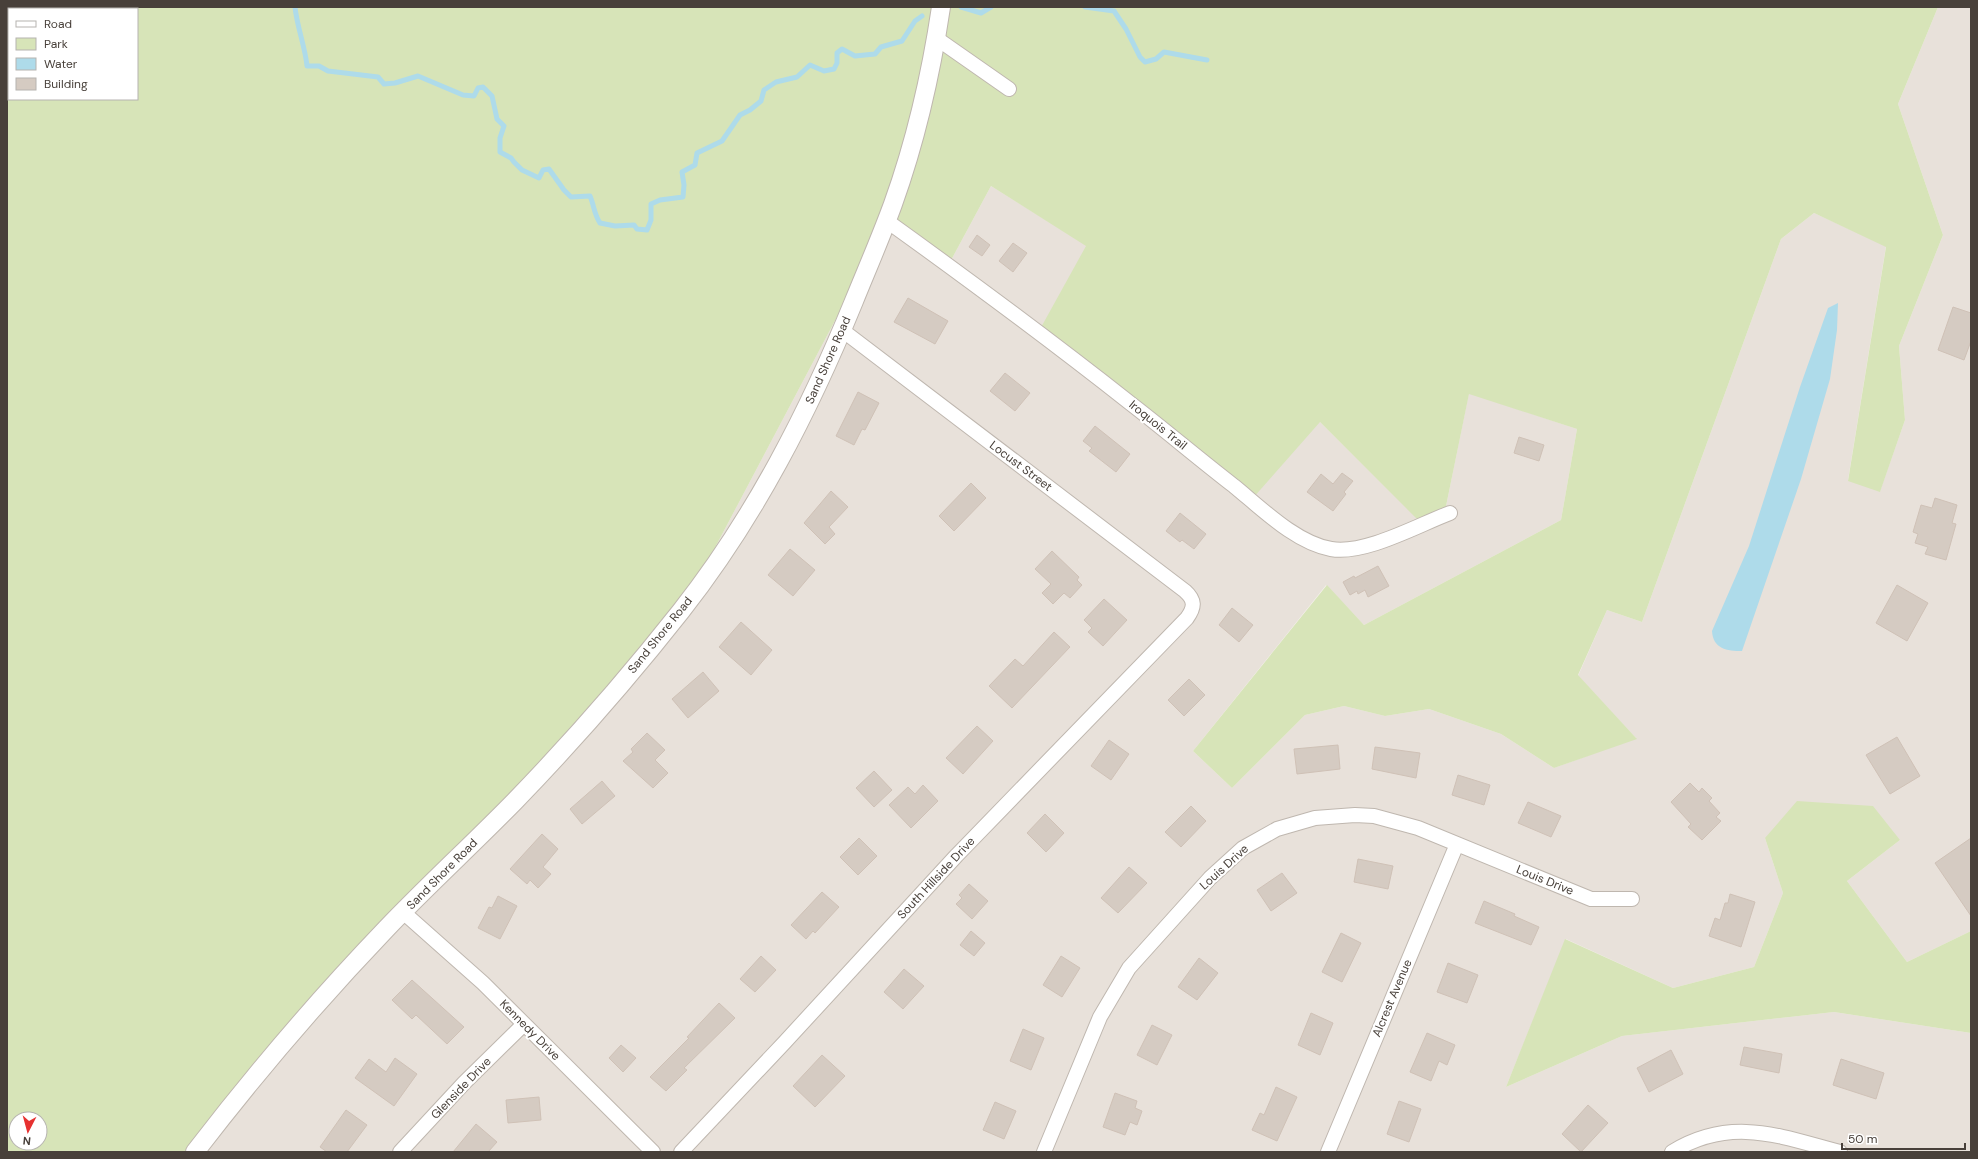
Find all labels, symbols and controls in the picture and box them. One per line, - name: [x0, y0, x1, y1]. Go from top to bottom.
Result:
- legend: [8, 8, 138, 100]
- text: Road: [44, 16, 72, 32]
- text: Park: [44, 36, 68, 52]
- text: Water: [44, 56, 78, 72]
- text: Building: [44, 76, 88, 92]
- street label: Sand Shore Road: [802, 314, 854, 406]
- street label: Iroquois Trail: [1126, 397, 1190, 453]
- street label: Locust Street: [986, 437, 1056, 495]
- street label: Sand Shore Road: [624, 593, 696, 677]
- street label: South Hillside Drive: [894, 833, 978, 923]
- street label: Sand Shore Road: [403, 835, 481, 913]
- street label: Louis Drive: [1196, 841, 1252, 893]
- street label: Louis Drive: [1514, 861, 1576, 899]
- street label: Alcrest Avenue: [1368, 957, 1416, 1039]
- street label: Kennedy Drive: [496, 996, 564, 1064]
- street label: Glenside Drive: [427, 1053, 495, 1122]
- north arrow: [8, 1111, 48, 1151]
- scale bar: [1842, 1125, 1965, 1151]
- text: 50 m: [1848, 1131, 1877, 1147]
- text: N: [22, 1134, 32, 1148]

